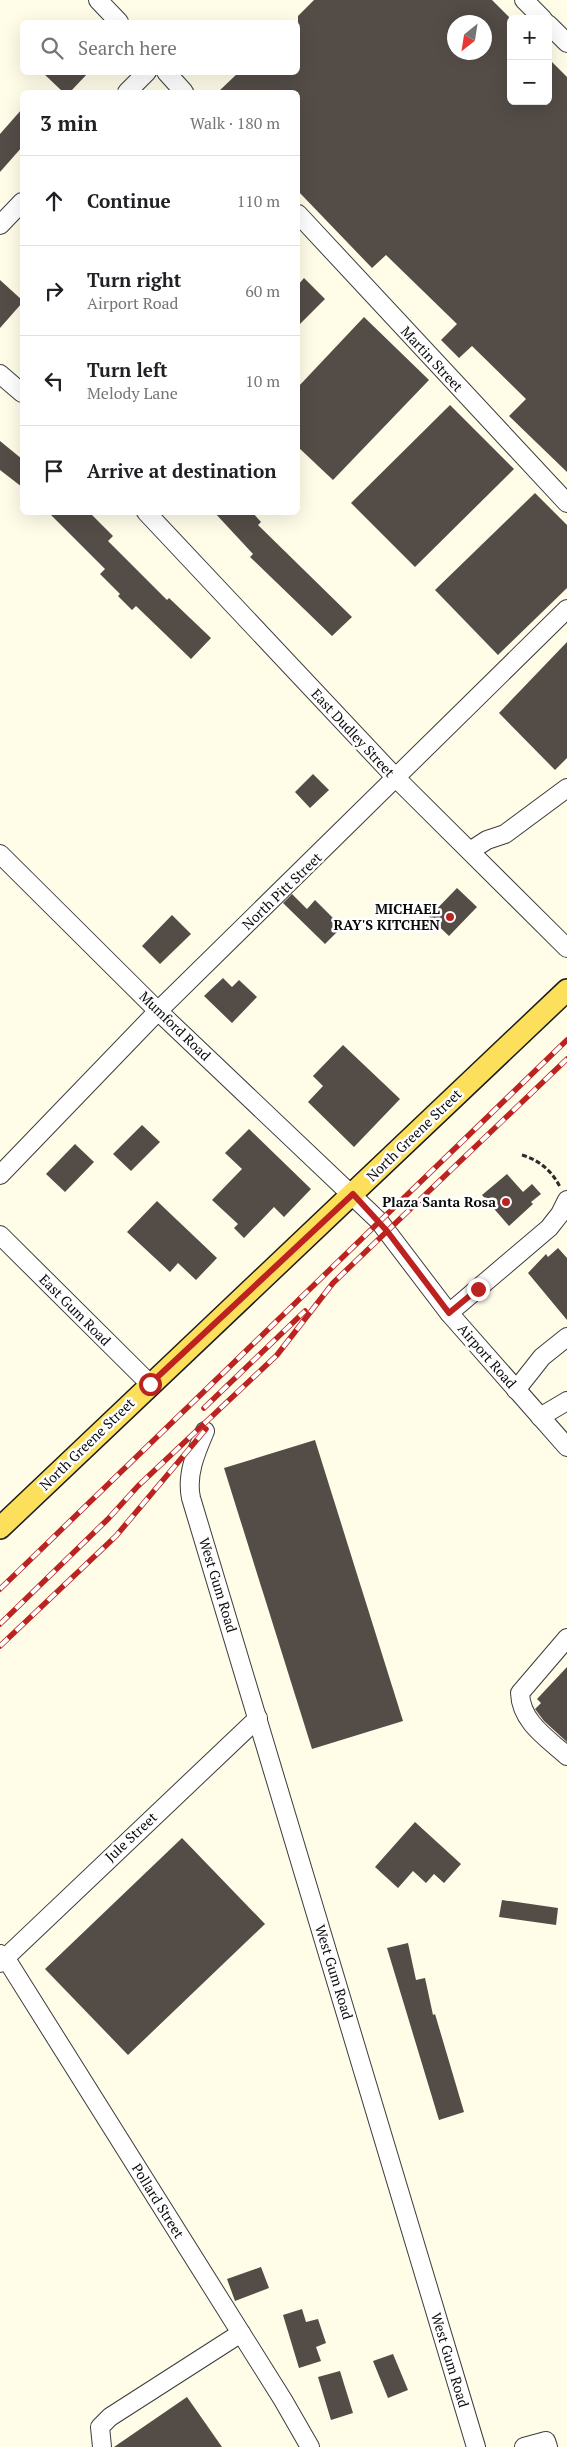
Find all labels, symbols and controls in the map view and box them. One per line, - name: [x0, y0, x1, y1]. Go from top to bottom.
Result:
- north arrow: [447, 15, 492, 60]
- map controls: [507, 15, 552, 105]
- button: +: [507, 15, 552, 60]
- search box: [20, 20, 300, 75]
- icon: search: [38, 34, 66, 62]
- text: Search here: [78, 35, 177, 60]
- button: −: [507, 60, 552, 105]
- text: 3 min: [40, 109, 97, 137]
- text: Walk · 180 m: [190, 112, 280, 134]
- icon: ahead: [40, 187, 68, 215]
- text: Continue: [87, 188, 171, 213]
- text: 110 m: [237, 190, 280, 212]
- text: Turn right: [87, 267, 181, 292]
- icon: right: [40, 277, 68, 305]
- text: 60 m: [245, 280, 280, 302]
- text: Airport Road: [87, 292, 178, 314]
- street label: Martin Street: [397, 322, 468, 396]
- text: Turn left: [87, 357, 168, 382]
- icon: left: [40, 367, 68, 395]
- text: 10 m: [245, 370, 280, 392]
- text: Melody Lane: [87, 382, 178, 404]
- icon: arrive: [40, 457, 68, 485]
- text: Arrive at destination: [87, 458, 276, 483]
- street label: East Dudley Street: [307, 684, 400, 782]
- street label: North Pitt Street: [238, 847, 326, 934]
- place label: MICHAEL RAY'S KITCHEN: [334, 899, 440, 934]
- marker: MICHAEL RAY'S KITCHEN: [444, 911, 456, 923]
- street label: Mumford Road: [136, 987, 215, 1065]
- street label: North Greene Street: [362, 1084, 466, 1185]
- place label: Plaza Santa Rosa: [382, 1192, 496, 1211]
- marker: Plaza Santa Rosa: [500, 1196, 512, 1208]
- street label: East Gum Road: [35, 1270, 116, 1350]
- route end: [467, 1278, 490, 1301]
- street label: Airport Road: [454, 1319, 521, 1392]
- route start: [139, 1373, 162, 1396]
- street label: North Greene Street: [35, 1393, 139, 1494]
- street label: West Gum Road: [195, 1535, 242, 1635]
- street label: Jule Street: [100, 1807, 161, 1866]
- street label: West Gum Road: [311, 1922, 358, 2022]
- street label: Pollard Street: [128, 2160, 189, 2243]
- street label: West Gum Road: [427, 2310, 474, 2410]

